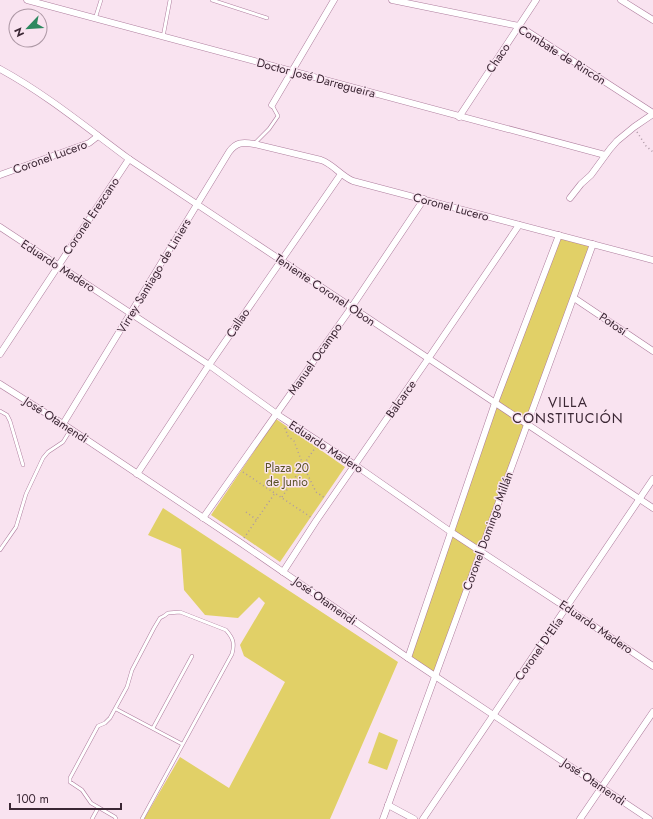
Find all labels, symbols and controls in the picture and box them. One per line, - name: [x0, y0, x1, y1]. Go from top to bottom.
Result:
- north arrow: [8, 8, 48, 48]
- street label: Combate de Rincón: [515, 21, 609, 89]
- text: N: [10, 25, 28, 40]
- street label: Chaco: [481, 39, 515, 77]
- street label: Doctor José Darregueira: [255, 54, 378, 103]
- street label: Coronel Lucero: [10, 135, 90, 179]
- street label: Coronel Erezcano: [58, 173, 124, 258]
- street label: Coronel Lucero: [411, 188, 491, 226]
- street label: Virrey Santiago de Liniers: [113, 215, 196, 337]
- street label: Eduardo Madero: [17, 235, 99, 297]
- street label: Teniente Coronel Obon: [271, 249, 379, 331]
- street label: Callao: [222, 304, 255, 341]
- street label: Potosí: [595, 308, 631, 340]
- street label: Manuel Ocampo: [283, 319, 347, 399]
- street label: Balcarce: [381, 376, 421, 422]
- street label: José Otamendi: [18, 391, 92, 448]
- district label: VILLA CONSTITUCIÓN: [512, 392, 624, 428]
- street label: Eduardo Madero: [285, 416, 367, 478]
- park label: Plaza 20 de Junio: [265, 459, 309, 491]
- street label: Coronel Domingo Millán: [458, 469, 518, 593]
- street label: José Otamendi: [288, 571, 360, 630]
- street label: Eduardo Madero: [555, 596, 637, 659]
- street label: Coronel D'Elía: [510, 613, 568, 684]
- street label: José Otamendi: [557, 753, 630, 810]
- scale bar: [10, 785, 121, 811]
- text: 100 m: [16, 790, 49, 808]

